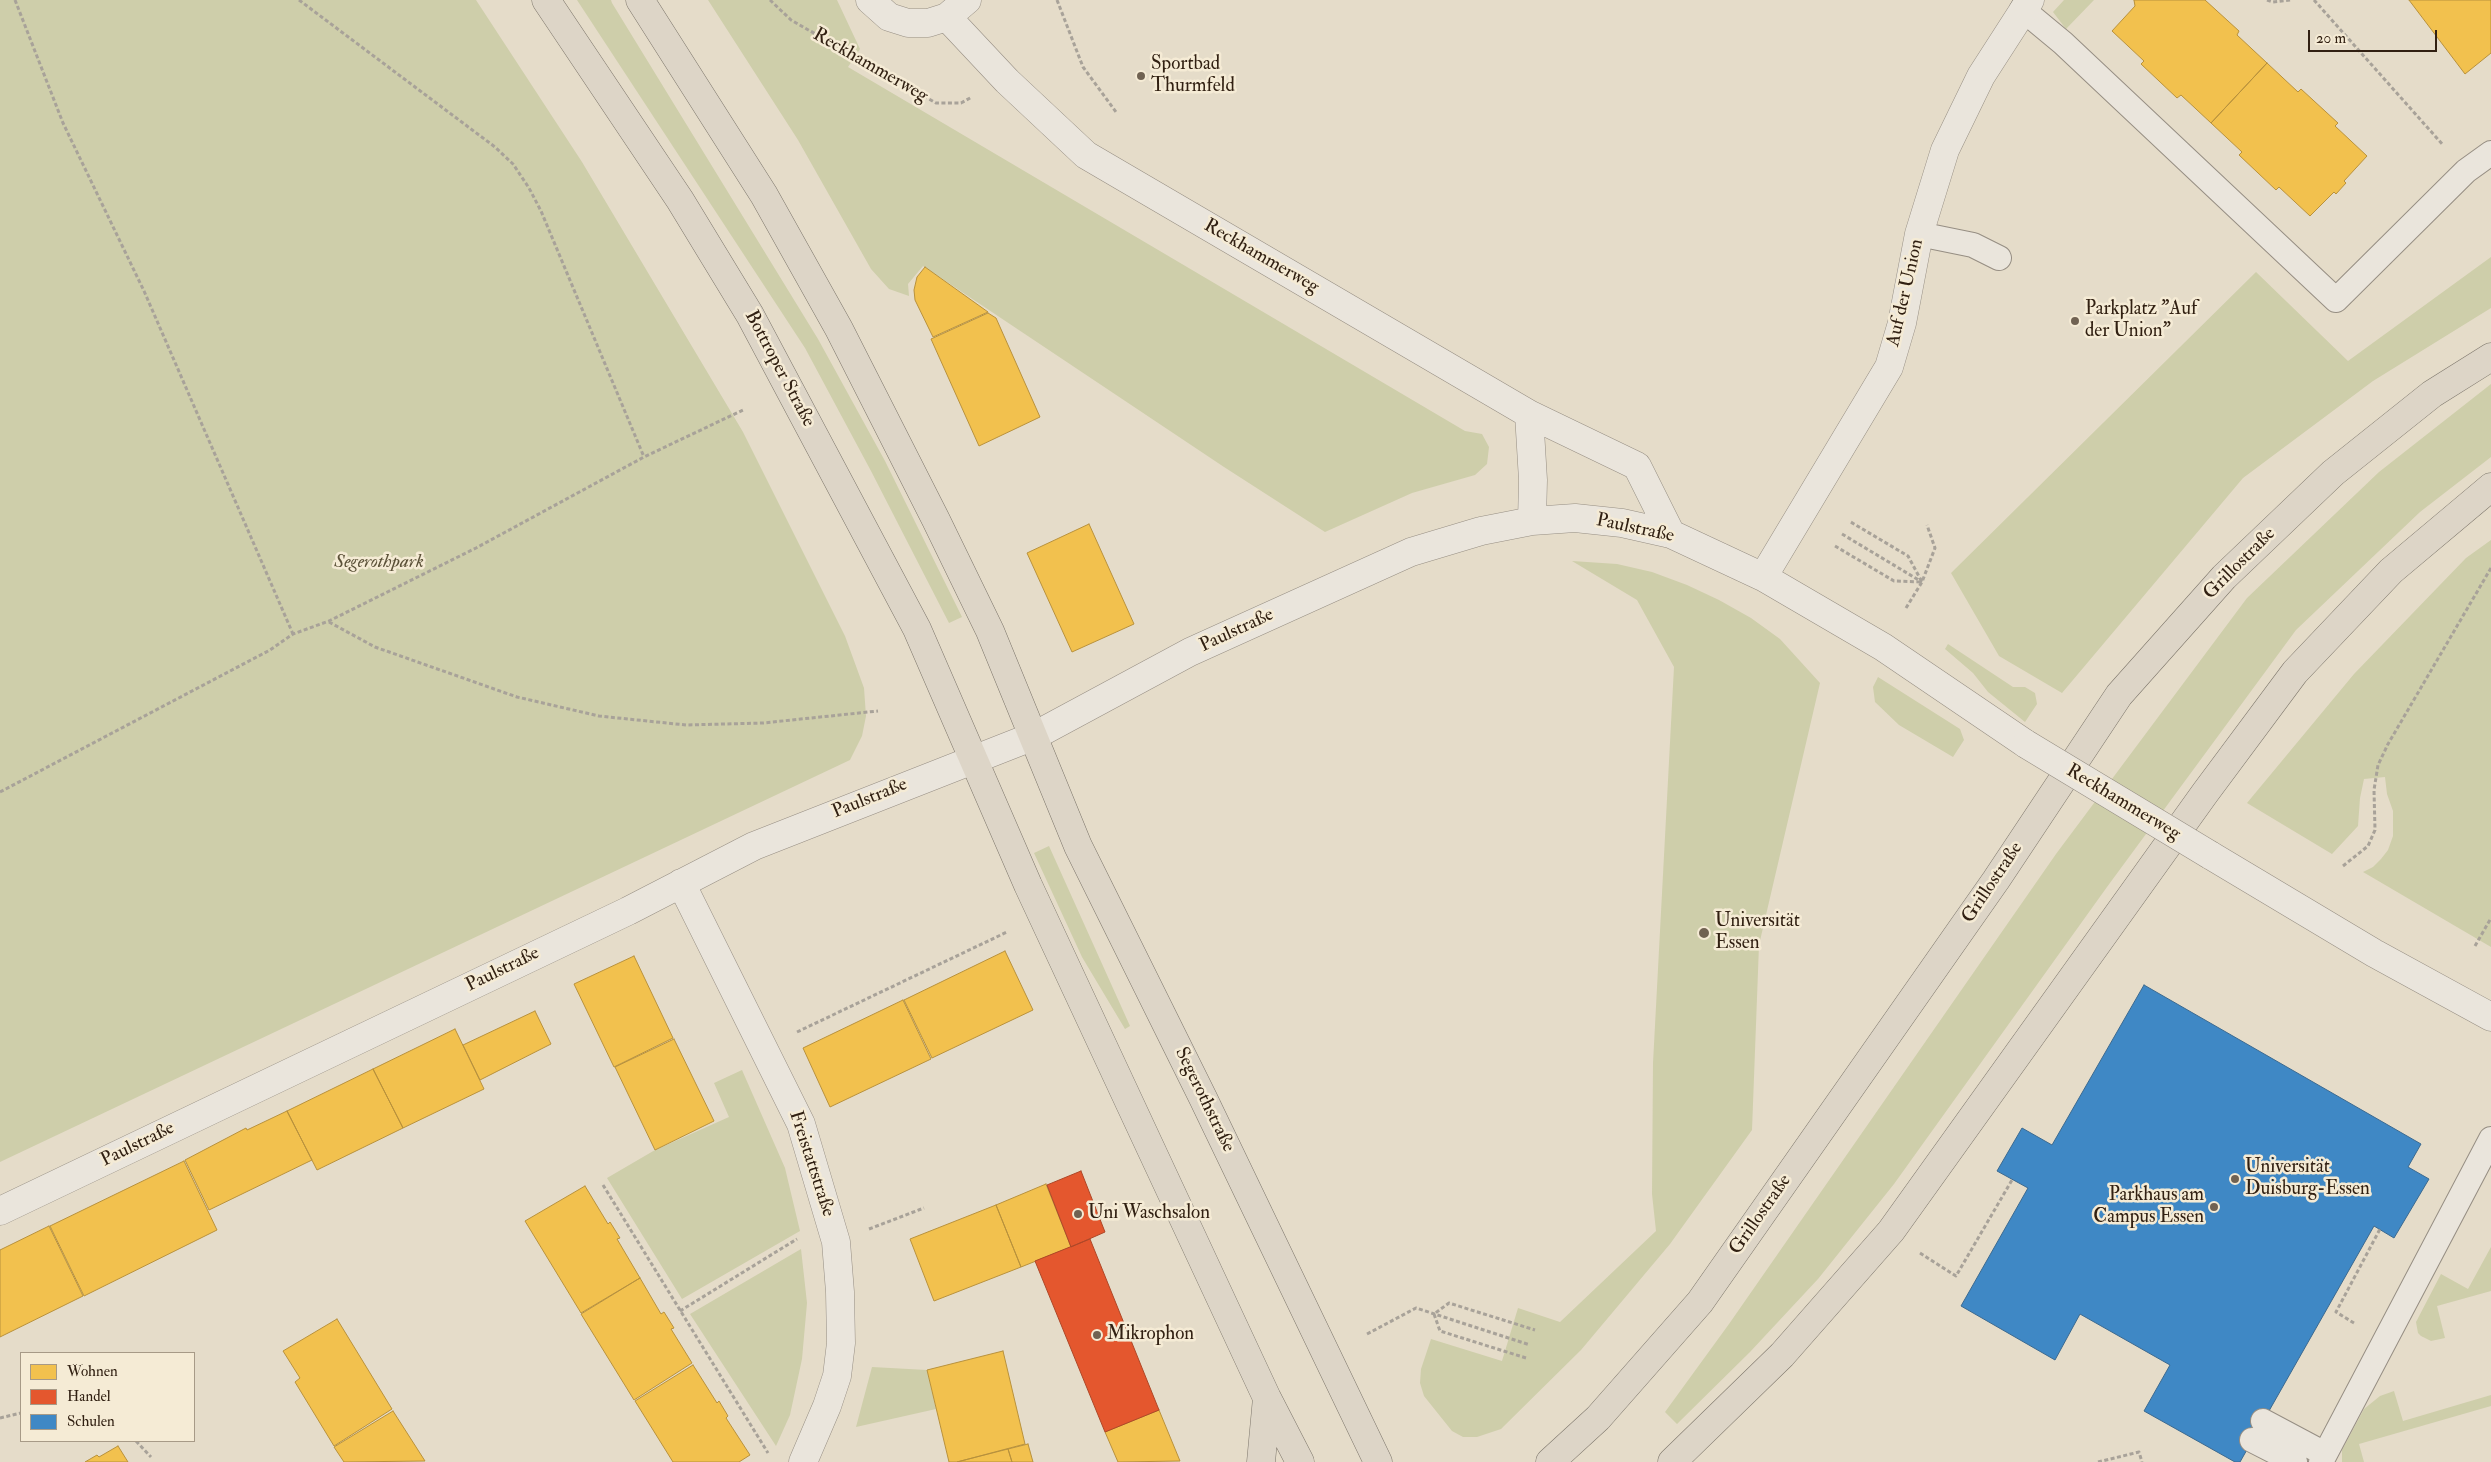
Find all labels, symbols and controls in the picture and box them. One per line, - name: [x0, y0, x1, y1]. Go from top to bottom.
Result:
- scale bar: [2311, 20, 2440, 52]
- street label: Reckhammerweg: [808, 24, 932, 108]
- text: 20 m: [2316, 29, 2346, 48]
- place label: Sportbad Thurmfeld: [1151, 54, 1235, 98]
- marker: Sportbad Thurmfeld: [1135, 70, 1147, 82]
- street label: Reckhammerweg: [1199, 215, 1323, 299]
- street label: Auf der Union: [1883, 237, 1929, 349]
- place label: Parkplatz "Auf der Union": [2085, 299, 2197, 343]
- street label: Bottroper Straße: [739, 307, 819, 431]
- marker: Parkplatz "Auf der Union": [2069, 315, 2081, 327]
- street label: Paulstraße: [1594, 510, 1676, 548]
- street label: Grillostraße: [2199, 523, 2281, 605]
- park label: Segerothpark: [334, 552, 424, 574]
- street label: Paulstraße: [1196, 604, 1278, 658]
- street label: Reckhammerweg: [2062, 760, 2184, 846]
- street label: Paulstraße: [829, 774, 911, 824]
- street label: Grillostraße: [1958, 838, 2028, 928]
- place label: Universität Essen: [1715, 911, 1800, 955]
- marker: Universität Essen: [1697, 926, 1711, 940]
- street label: Paulstraße: [463, 942, 543, 998]
- street label: Segerothstraße: [1169, 1044, 1239, 1156]
- street label: Freistattstraße: [783, 1108, 839, 1220]
- street label: Paulstraße: [98, 1117, 178, 1173]
- place label: Universität Duisburg-Essen: [2245, 1157, 2370, 1201]
- street label: Grillostraße: [1725, 1171, 1797, 1259]
- marker: Universität Duisburg-Essen: [2229, 1173, 2241, 1185]
- place label: Parkhaus am Campus Essen: [2093, 1185, 2204, 1229]
- marker: Parkhaus am Campus Essen: [2208, 1201, 2220, 1213]
- place label: Uni Waschsalon: [1088, 1203, 1210, 1225]
- marker: Uni Waschsalon: [1072, 1208, 1084, 1220]
- place label: Mikrophon: [1107, 1324, 1194, 1346]
- marker: Mikrophon: [1091, 1329, 1103, 1341]
- legend: [20, 1352, 195, 1442]
- text: Wohnen: [67, 1362, 118, 1381]
- text: Handel: [67, 1387, 111, 1406]
- text: Schulen: [67, 1412, 115, 1431]

